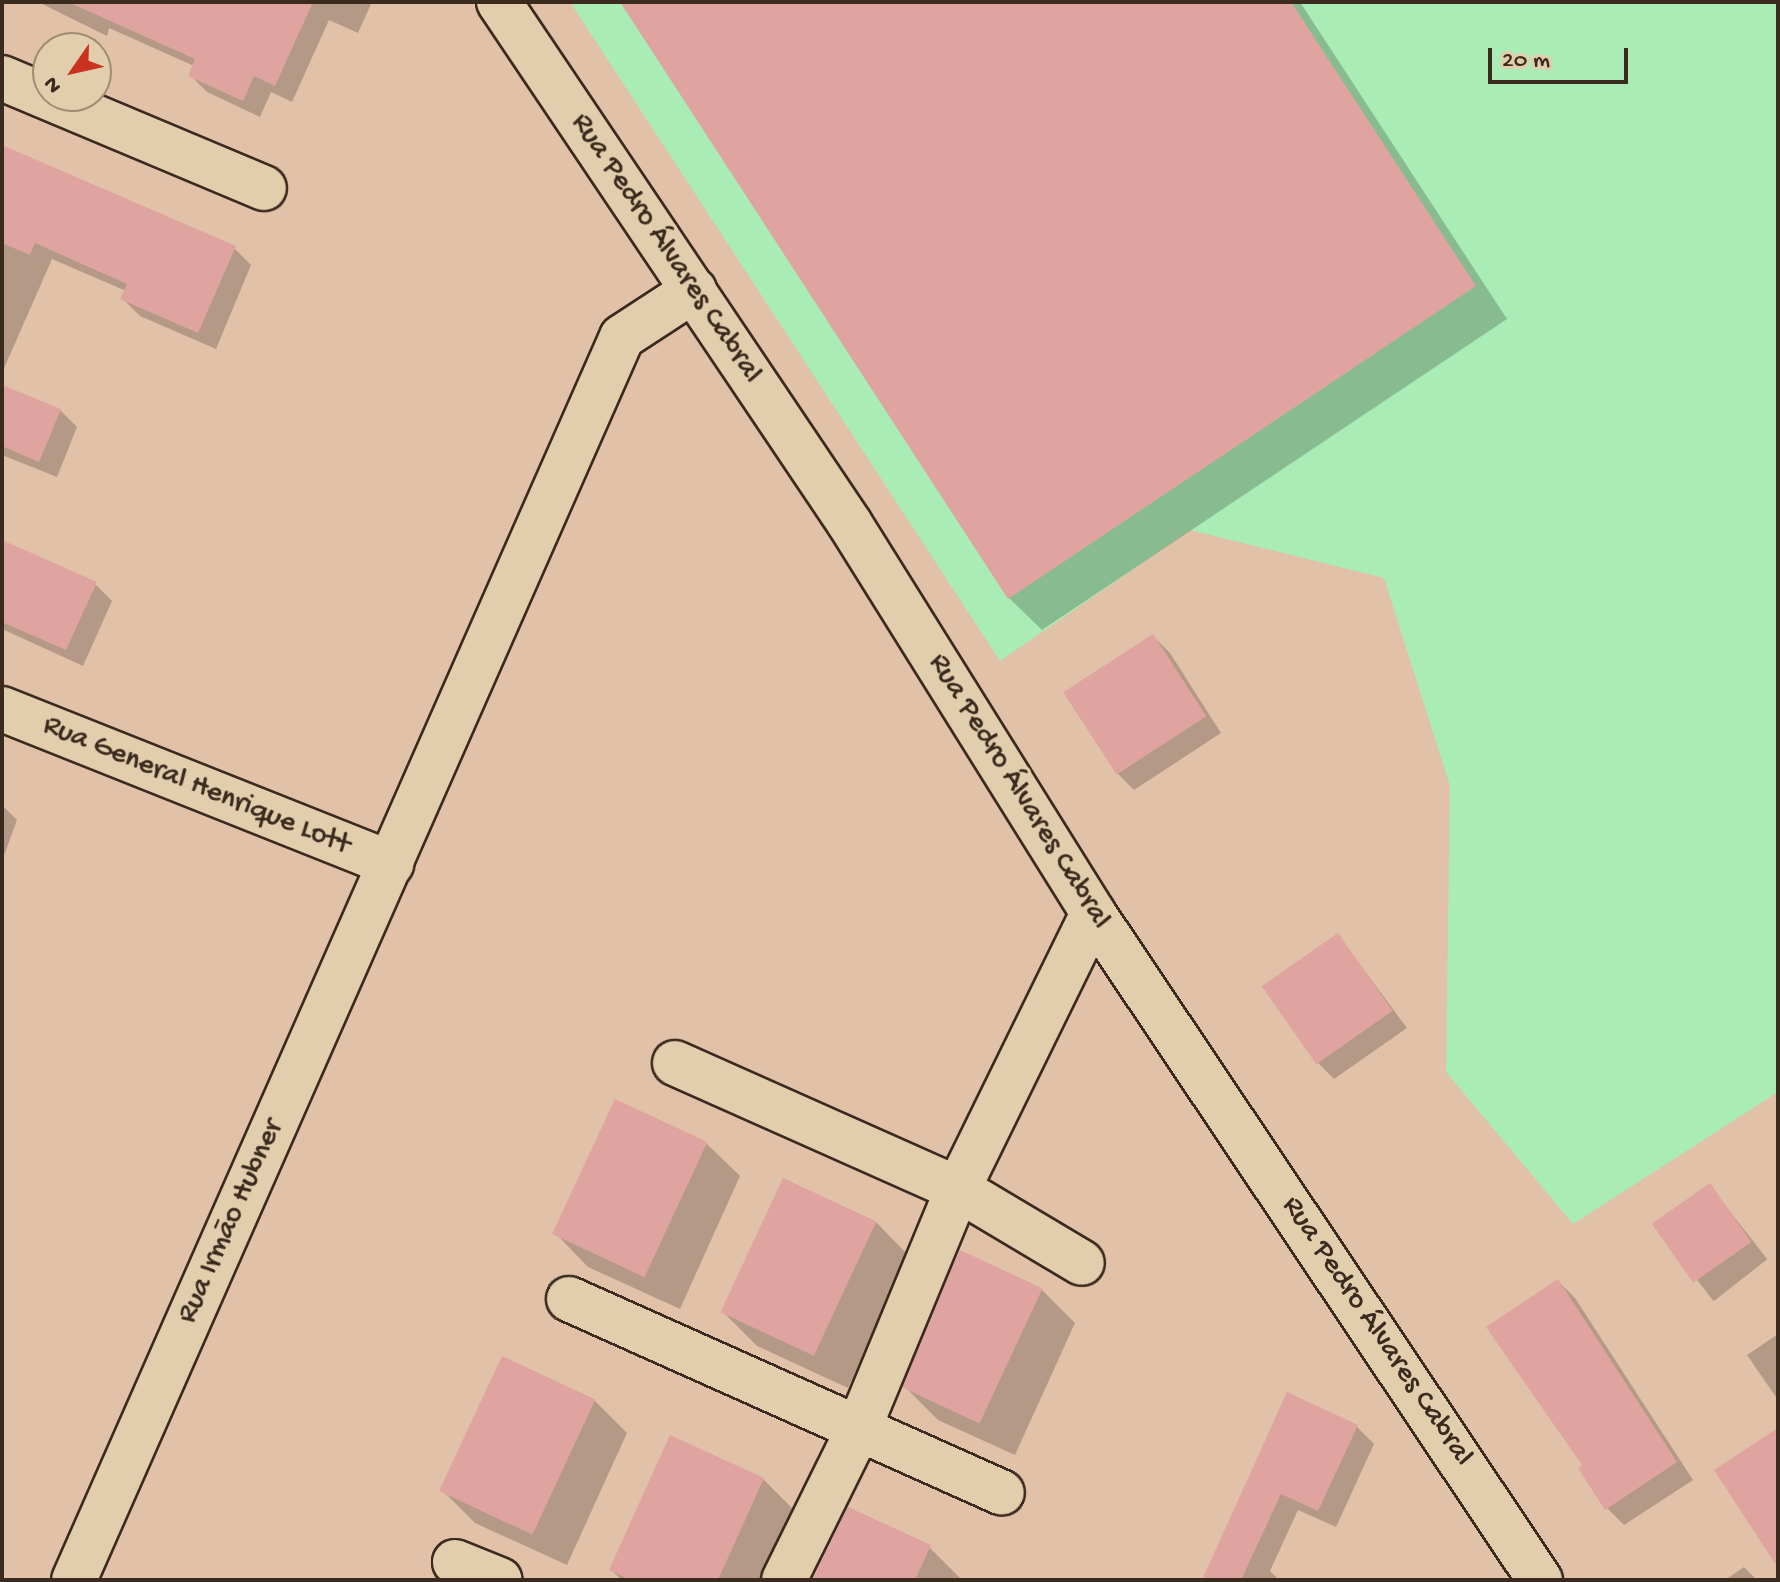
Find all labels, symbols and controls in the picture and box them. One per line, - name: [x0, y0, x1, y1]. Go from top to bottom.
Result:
- north arrow: [32, 32, 112, 112]
- scale bar: [1492, 32, 1632, 82]
- text: 20 m: [1502, 47, 1550, 76]
- text: N: [39, 71, 69, 98]
- street label: Rua Pedro Álvares Cabral: [561, 107, 769, 391]
- street label: Rua Pedro Álvares Cabral: [919, 648, 1117, 936]
- street label: Rua General Henrique Lott: [37, 709, 355, 865]
- street label: Rua Irmão Hubner: [171, 1114, 293, 1330]
- street label: Rua Pedro Álvares Cabral: [1272, 1190, 1480, 1474]

